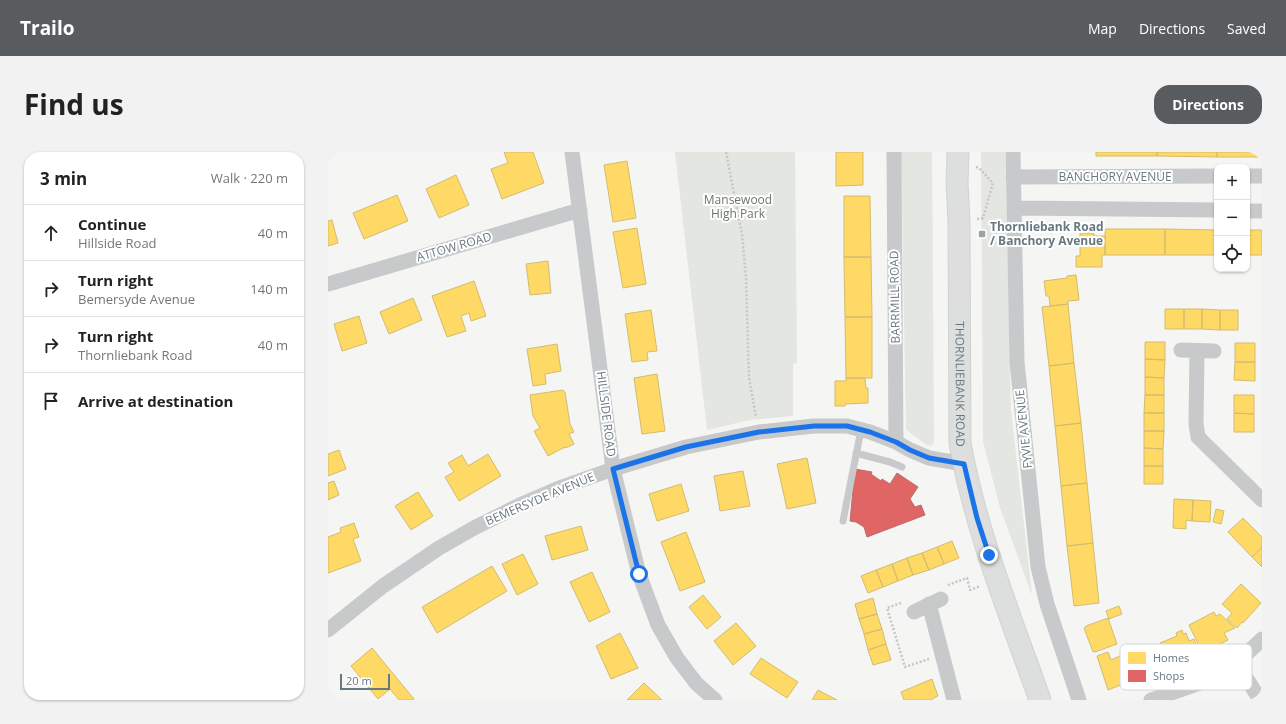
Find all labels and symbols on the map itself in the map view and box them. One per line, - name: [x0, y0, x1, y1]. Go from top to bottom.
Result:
- street label: BANCHORY AVENUE: [1058, 168, 1172, 185]
- park label: Mansewood High Park: [704, 191, 772, 222]
- place label: Thornliebank Road / Banchory Avenue: [990, 218, 1104, 249]
- street label: ATTOW ROAD: [414, 228, 493, 265]
- marker: Thornliebank Road / Banchory Avenue: [977, 229, 987, 239]
- street label: BARRMILL ROAD: [885, 250, 904, 344]
- street label: THORNLIEBANK ROAD: [951, 321, 969, 447]
- street label: HILLSIDE ROAD: [593, 370, 620, 458]
- street label: FYVIE AVENUE: [1011, 389, 1036, 469]
- street label: BEMERSYDE AVENUE: [483, 468, 597, 529]
- route end: [980, 546, 998, 564]
- route start: [630, 565, 648, 583]
- legend: [1120, 644, 1252, 690]
- text: Homes: [1153, 650, 1189, 665]
- text: Shops: [1153, 668, 1184, 683]
- scale bar: [340, 672, 390, 691]

